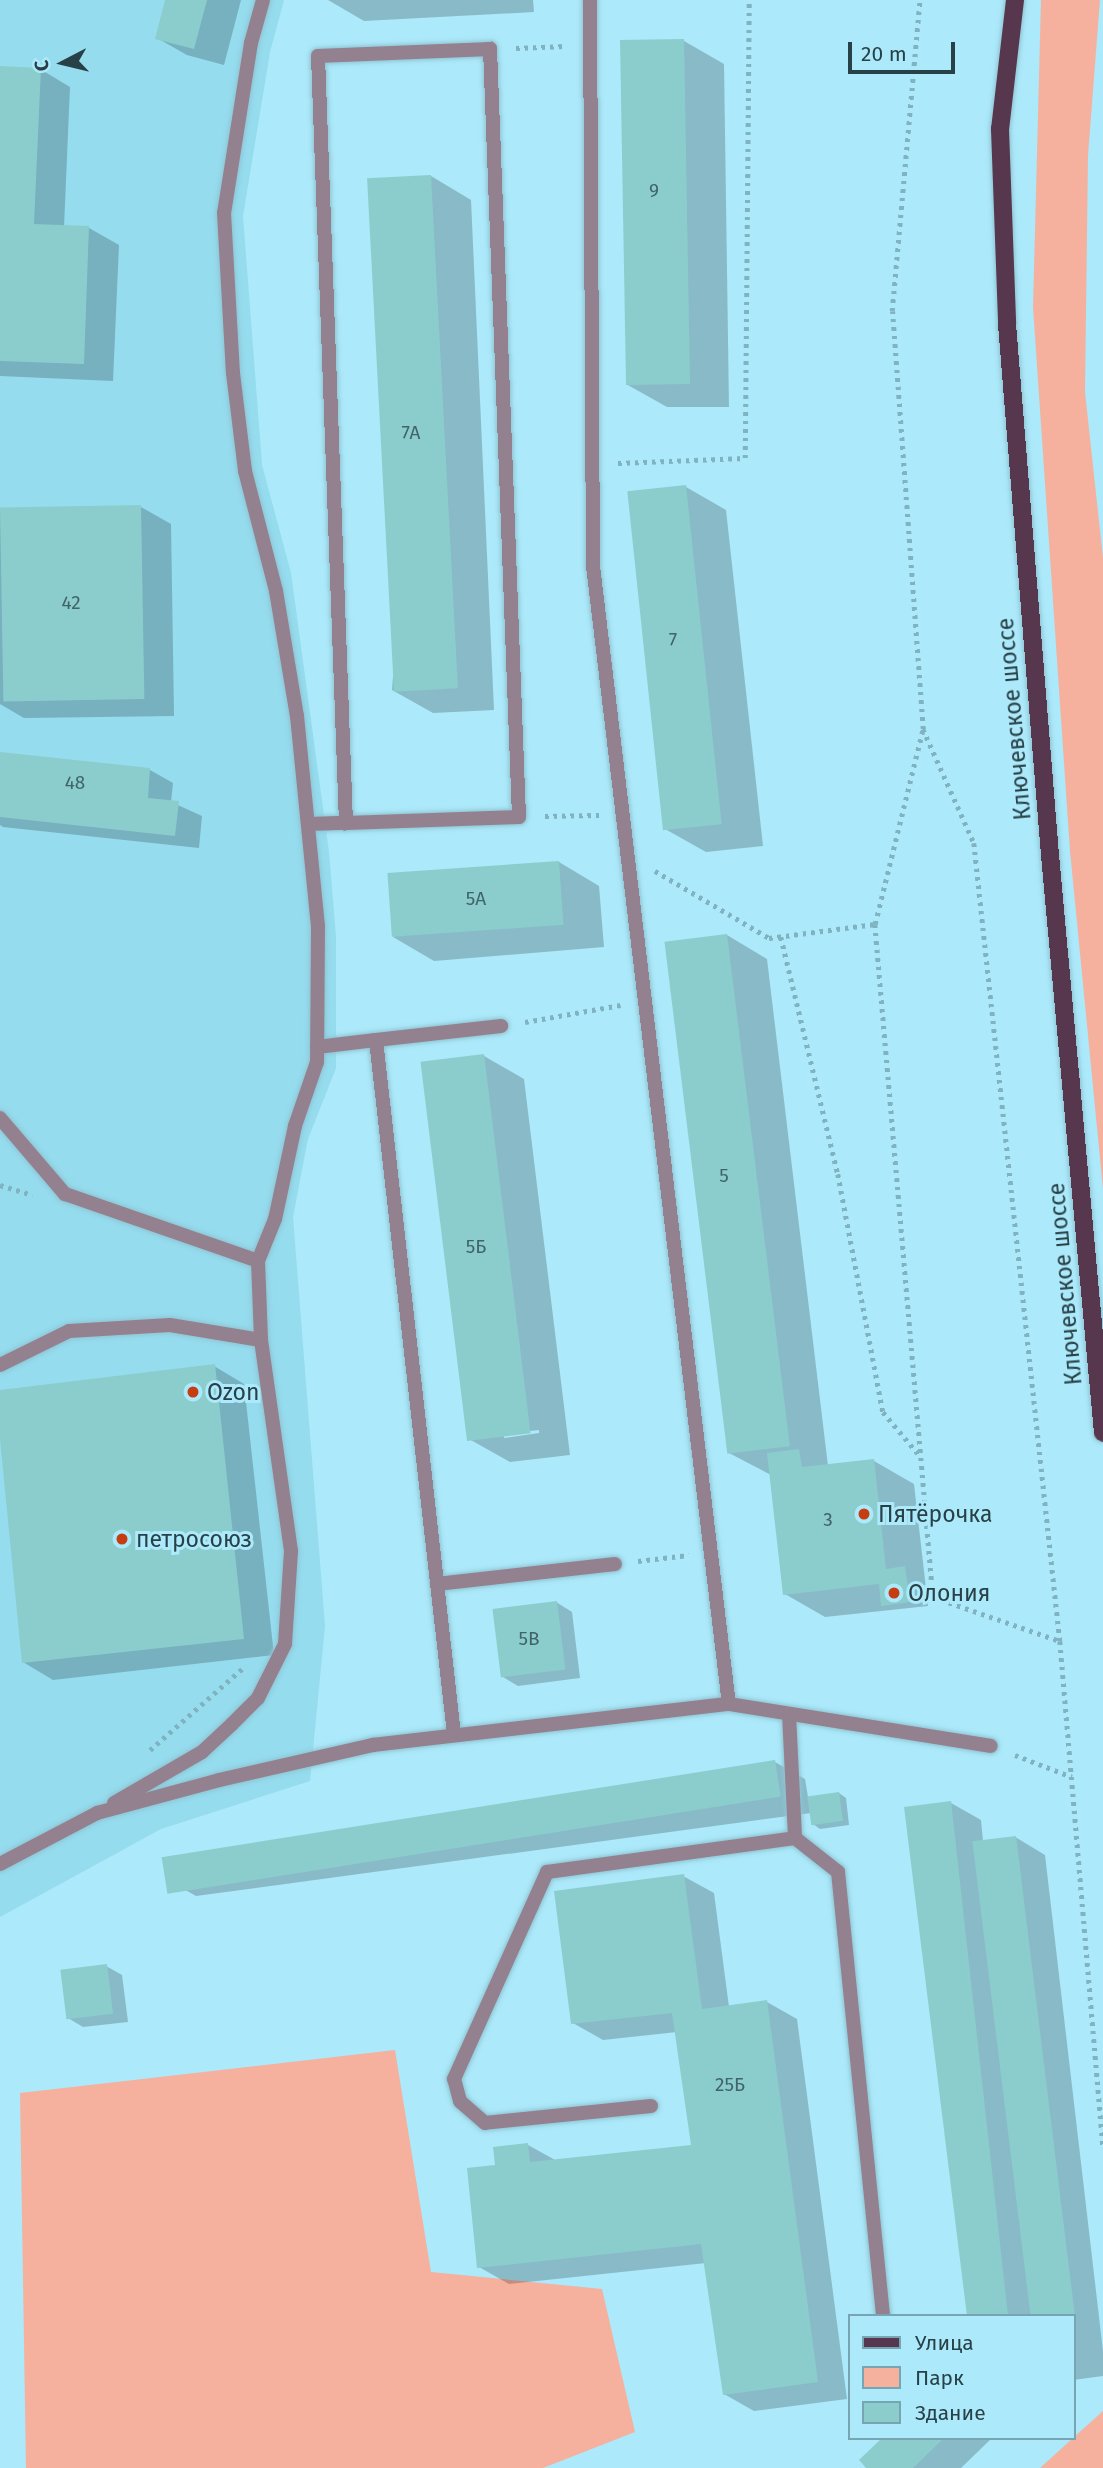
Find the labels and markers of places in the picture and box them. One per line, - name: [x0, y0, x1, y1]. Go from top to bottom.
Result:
- place label: Ozon: [207, 1378, 259, 1406]
- marker: Ozon: [185, 1384, 201, 1400]
- place label: Пятёрочка: [878, 1500, 992, 1528]
- marker: Пятёрочка: [856, 1506, 872, 1522]
- place label: петросоюз: [136, 1525, 252, 1553]
- marker: петросоюз: [114, 1531, 130, 1547]
- place label: Олония: [908, 1579, 991, 1607]
- marker: Олония: [886, 1585, 902, 1601]

